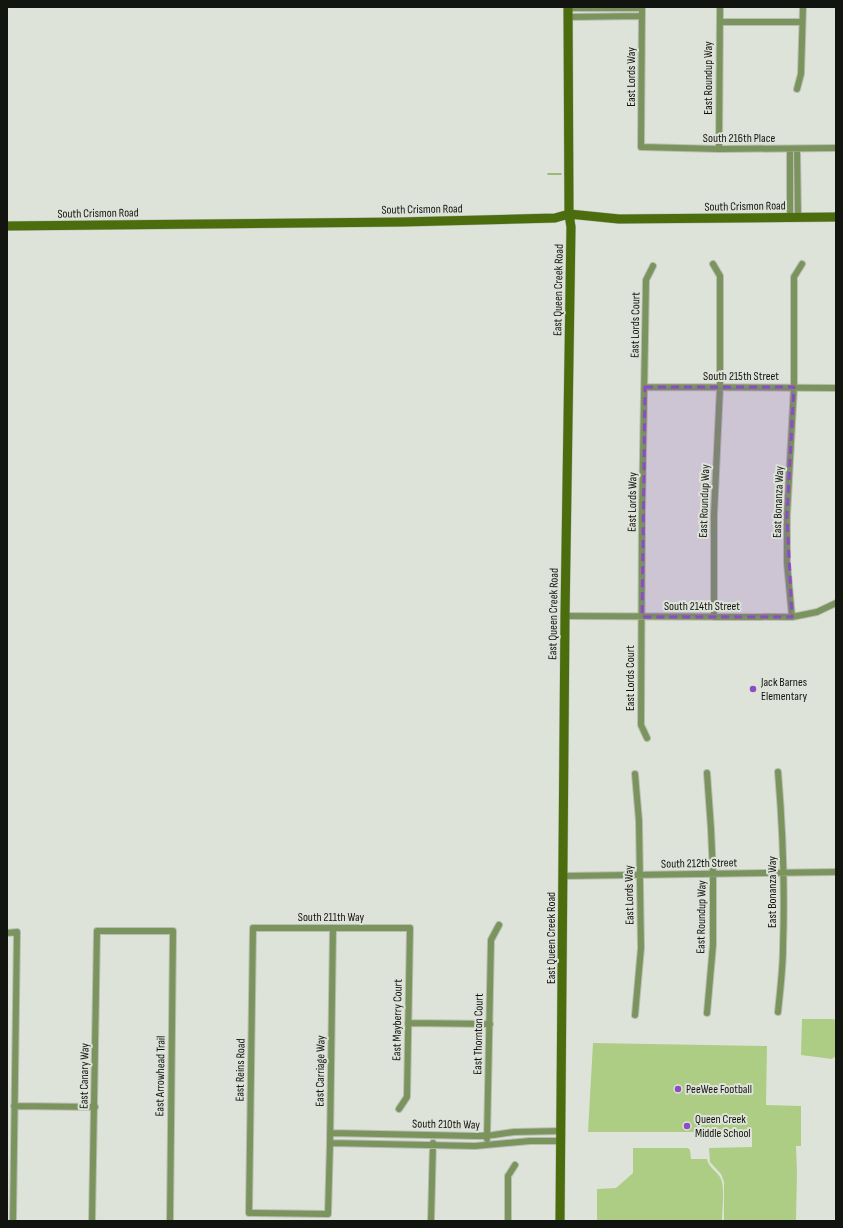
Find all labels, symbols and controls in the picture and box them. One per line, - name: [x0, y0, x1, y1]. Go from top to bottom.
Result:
- street label: East Roundup Way: [701, 41, 716, 115]
- street label: East Lords Way: [624, 47, 639, 107]
- street label: South 216th Place: [703, 131, 775, 146]
- street label: South Crismon Road: [704, 198, 786, 215]
- street label: South Crismon Road: [381, 201, 463, 218]
- street label: South Crismon Road: [57, 205, 139, 222]
- street label: East Queen Creek Road: [550, 244, 567, 336]
- street label: East Lords Court: [627, 292, 644, 358]
- street label: South 215th Street: [703, 369, 779, 384]
- street label: East Roundup Way: [696, 464, 713, 538]
- street label: East Bonanza Way: [770, 465, 787, 538]
- street label: East Lords Way: [624, 472, 641, 532]
- street label: East Queen Creek Road: [545, 568, 562, 660]
- street label: South 214th Street: [664, 599, 740, 614]
- street label: East Lords Court: [623, 645, 638, 711]
- place label: Jack Barnes Elementary: [760, 675, 808, 704]
- marker: Jack Barnes Elementary: [748, 684, 758, 694]
- street label: South 212th Street: [661, 855, 738, 872]
- street label: East Bonanza Way: [765, 856, 780, 928]
- street label: East Lords Way: [621, 865, 638, 925]
- street label: East Roundup Way: [693, 880, 710, 954]
- street label: East Queen Creek Road: [544, 892, 559, 984]
- street label: South 211th Way: [298, 910, 365, 925]
- street label: East Mayberry Court: [389, 979, 406, 1061]
- street label: East Thornton Court: [470, 993, 487, 1075]
- street label: East Arrowhead Trail: [152, 1035, 169, 1117]
- street label: East Carriage Way: [312, 1035, 329, 1107]
- street label: East Reins Road: [232, 1038, 249, 1102]
- street label: East Canary Way: [76, 1043, 93, 1109]
- place label: PeeWee Football: [686, 1082, 752, 1097]
- marker: PeeWee Football: [673, 1084, 683, 1094]
- place label: Queen Creek Middle School: [695, 1112, 751, 1141]
- street label: South 210th Way: [412, 1116, 480, 1133]
- marker: Queen Creek Middle School: [682, 1121, 692, 1131]

